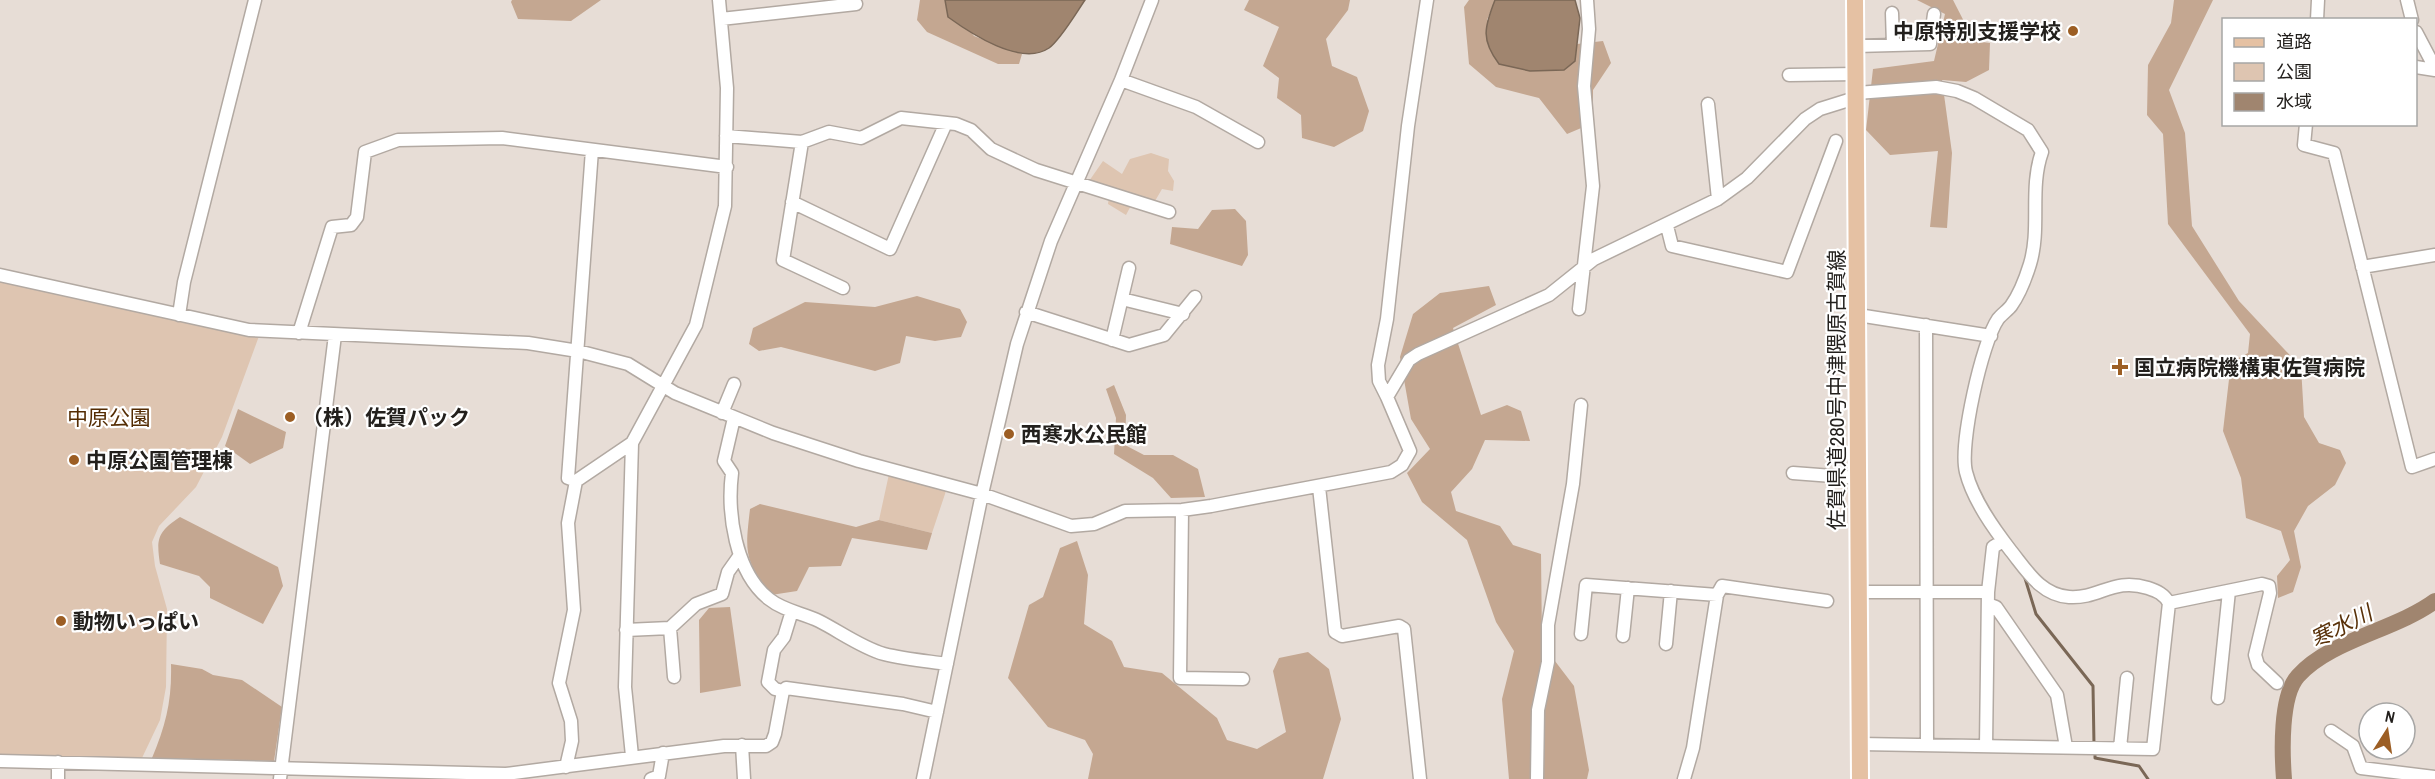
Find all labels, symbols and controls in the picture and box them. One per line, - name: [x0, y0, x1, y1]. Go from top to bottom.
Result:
- place label: 中原特別支援学校: [1893, 17, 2061, 46]
- legend: [2222, 18, 2417, 126]
- marker: 中原特別支援学校: [2066, 24, 2080, 38]
- text: 道路: [2276, 29, 2312, 54]
- text: 公園: [2276, 59, 2312, 84]
- text: 水域: [2276, 89, 2312, 114]
- street label: 佐賀県道280号中津隈原古賀線: [1822, 250, 1851, 530]
- place label: 国立病院機構東佐賀病院: [2134, 353, 2365, 382]
- marker: 国立病院機構東佐賀病院: [2111, 358, 2129, 376]
- park label: 中原公園: [67, 403, 151, 432]
- place label: （株）佐賀パック: [302, 403, 470, 432]
- marker: （株）佐賀パック: [283, 410, 297, 424]
- place label: 西寒水公民館: [1021, 420, 1147, 449]
- marker: 西寒水公民館: [1002, 427, 1016, 441]
- place label: 中原公園管理棟: [86, 446, 233, 475]
- marker: 中原公園管理棟: [67, 453, 81, 467]
- water label: 寒水川: [2305, 597, 2379, 654]
- place label: 動物いっぱい: [73, 607, 199, 636]
- marker: 動物いっぱい: [54, 614, 68, 628]
- north arrow: [2357, 701, 2417, 761]
- text: N: [2383, 705, 2397, 728]

